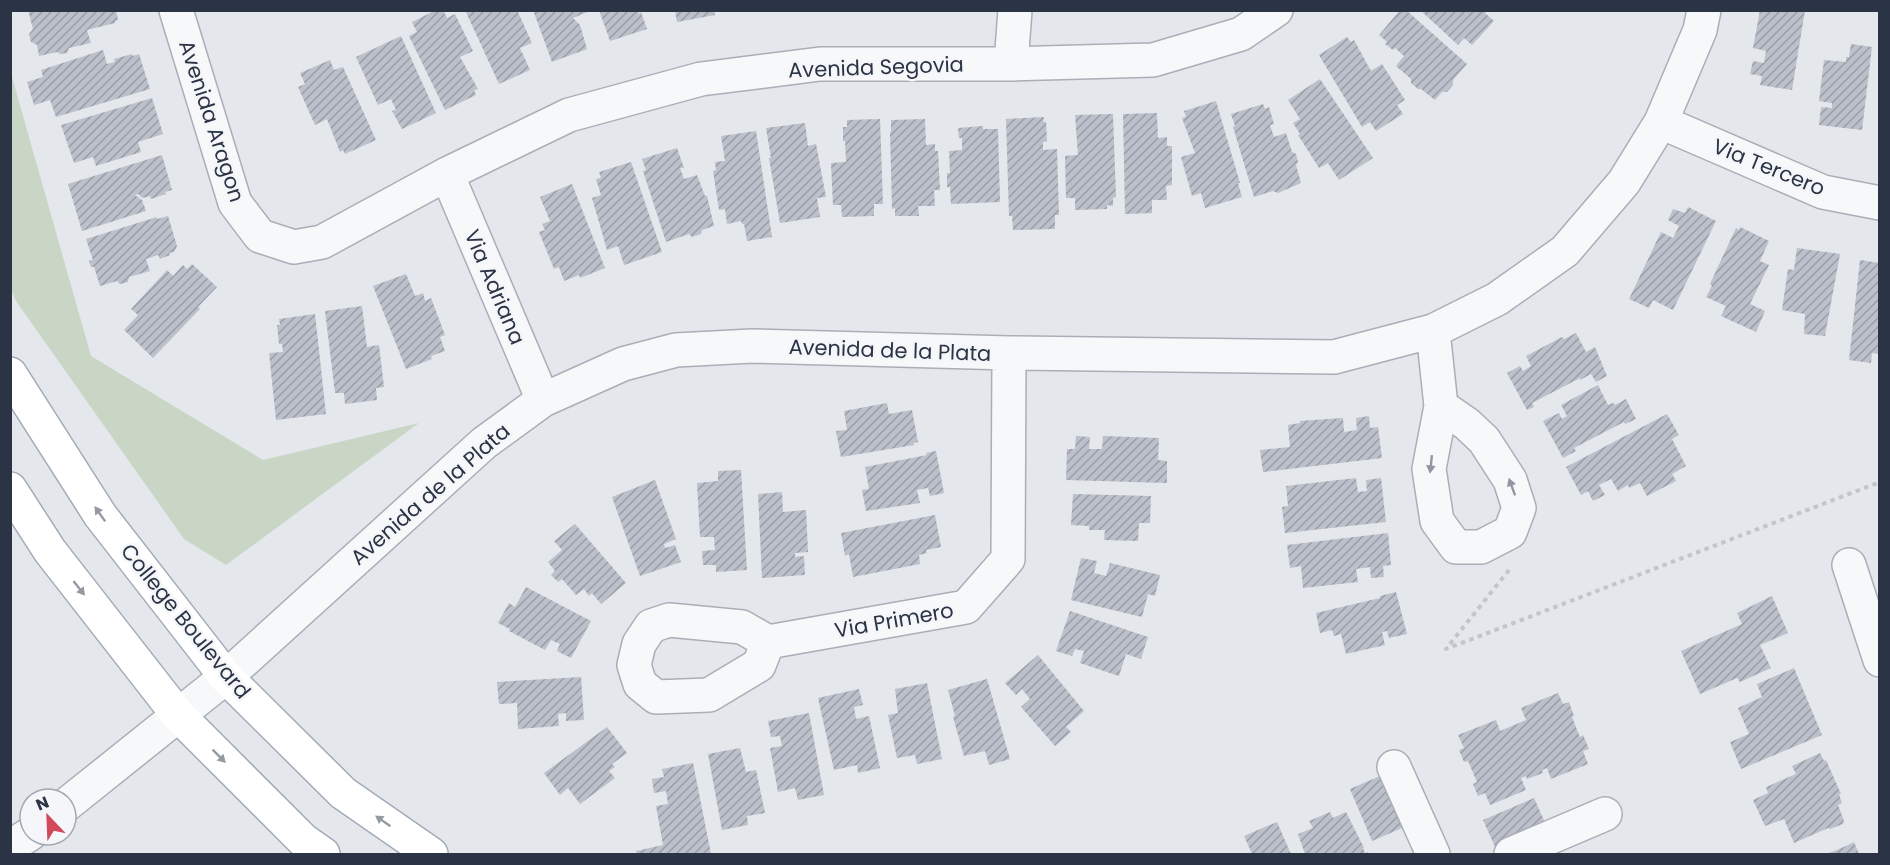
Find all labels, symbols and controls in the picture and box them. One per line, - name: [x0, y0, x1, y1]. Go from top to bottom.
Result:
- street label: Avenida Aragon: [172, 36, 252, 206]
- street label: Avenida Segovia: [788, 49, 964, 85]
- street label: Via Tercero: [1709, 131, 1829, 203]
- street label: Via Adriana: [458, 225, 532, 349]
- street label: Avenida de la Plata: [788, 332, 992, 368]
- street label: Avenida de la Plata: [344, 417, 516, 571]
- one-way arrow: [1426, 455, 1436, 474]
- one-way arrow: [1506, 478, 1516, 496]
- one-way arrow: [95, 506, 106, 522]
- street label: College Boulevard: [114, 537, 258, 705]
- one-way arrow: [73, 581, 85, 596]
- street label: Via Primero: [832, 595, 956, 645]
- one-way arrow: [212, 749, 226, 763]
- north arrow: [18, 787, 78, 847]
- text: N: [32, 791, 52, 817]
- one-way arrow: [375, 816, 391, 827]

